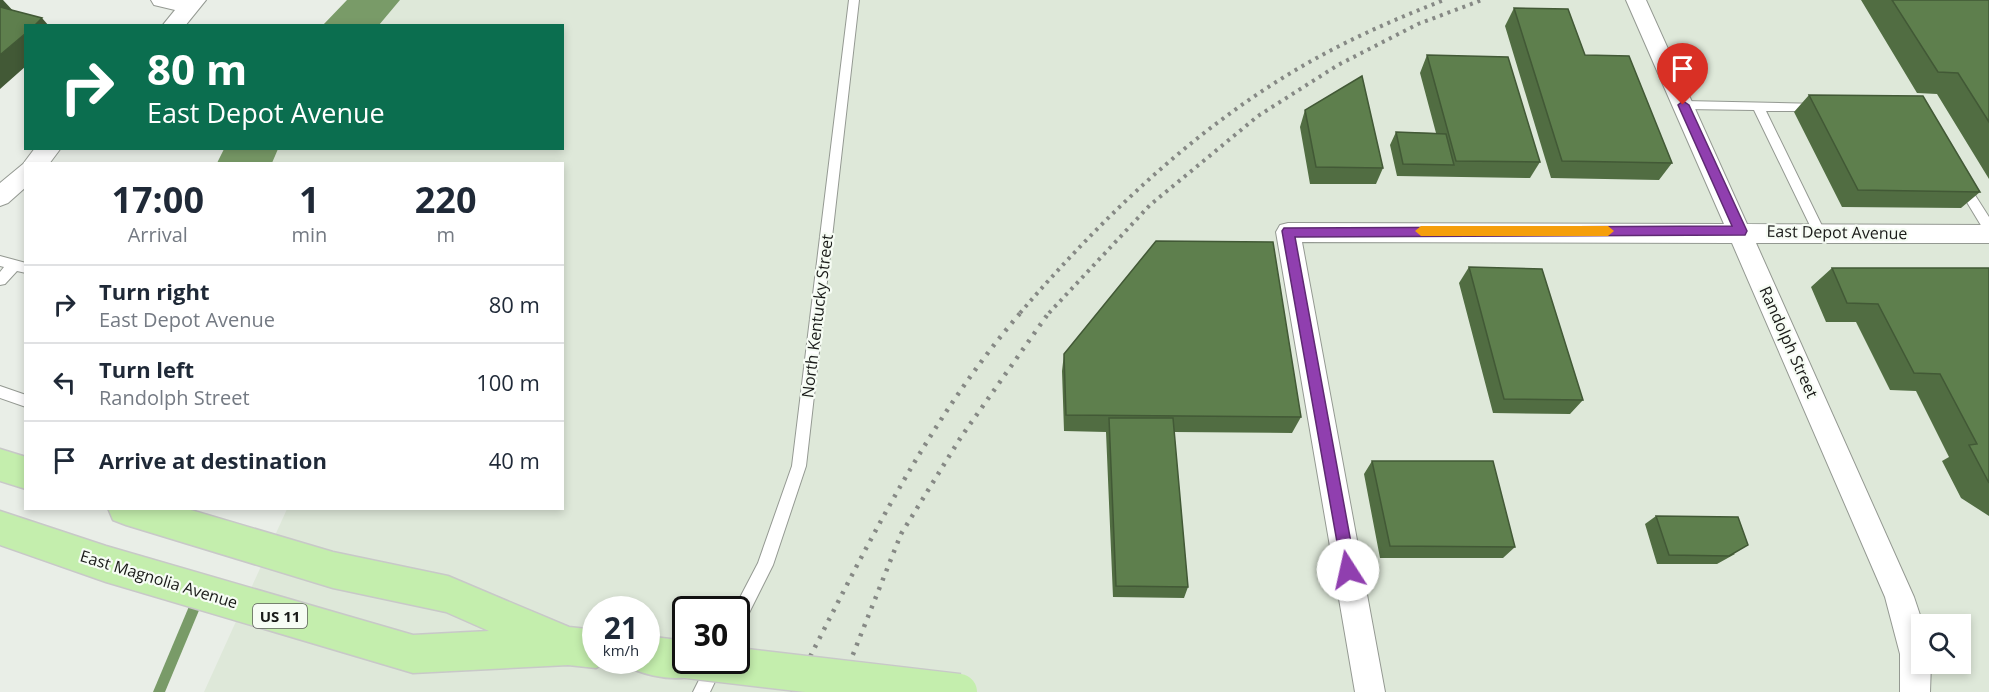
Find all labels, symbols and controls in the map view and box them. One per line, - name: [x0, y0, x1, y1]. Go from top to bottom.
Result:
- text: 80 m: [147, 40, 247, 97]
- pin: [1657, 43, 1708, 105]
- icon: right: [48, 48, 126, 126]
- icon: arrive: [1666, 52, 1699, 85]
- text: East Depot Avenue: [147, 94, 385, 131]
- text: 17:00: [111, 175, 204, 224]
- text: 1: [299, 175, 320, 224]
- text: 220: [415, 175, 477, 224]
- street label: East Depot Avenue: [1766, 220, 1908, 244]
- text: Arrival: [128, 221, 188, 248]
- text: min: [291, 221, 327, 248]
- text: m: [436, 221, 455, 248]
- street label: North Kentucky Street: [796, 233, 838, 399]
- text: Turn right: [99, 276, 210, 306]
- street label: Randolph Street: [1754, 282, 1824, 402]
- icon: right: [48, 288, 81, 321]
- text: 80 m: [489, 289, 540, 319]
- text: East Depot Avenue: [99, 306, 275, 333]
- text: Turn left: [99, 354, 194, 384]
- icon: left: [48, 366, 81, 399]
- text: 100 m: [476, 367, 540, 397]
- text: Randolph Street: [99, 384, 250, 411]
- icon: arrive: [48, 444, 81, 477]
- text: Arrive at destination: [99, 445, 327, 475]
- text: 40 m: [489, 445, 540, 475]
- position arrow: [1316, 538, 1380, 602]
- street label: East Magnolia Avenue: [78, 545, 240, 613]
- speed limit sign: 30: [672, 596, 750, 674]
- road number: US 11: [253, 604, 307, 628]
- text: 21: [604, 607, 638, 648]
- map controls: [1911, 614, 1971, 674]
- button: search: [1911, 614, 1971, 674]
- text: km/h: [603, 640, 639, 660]

